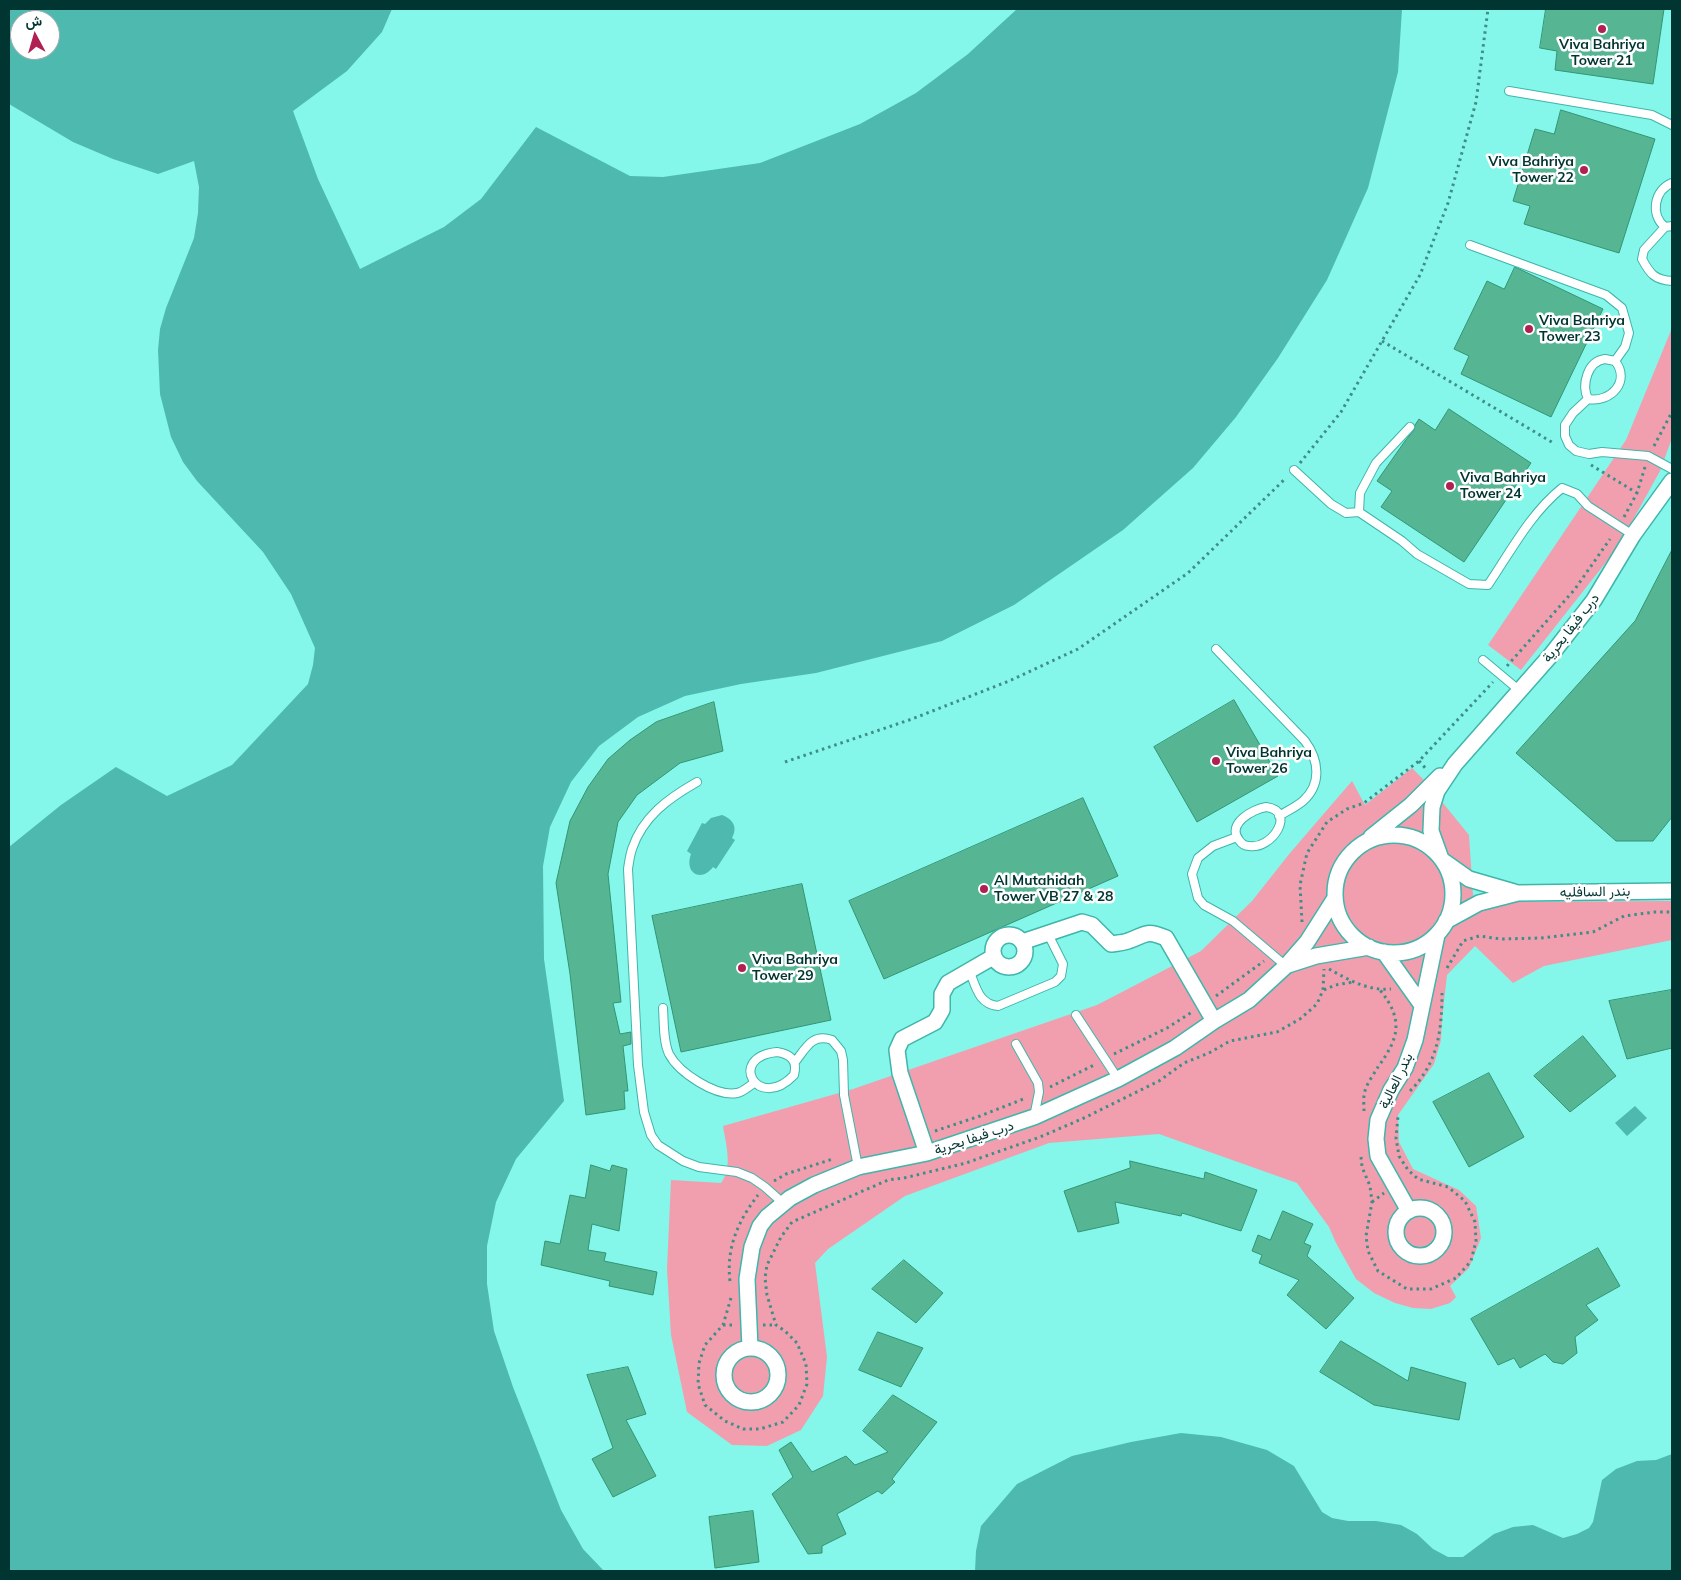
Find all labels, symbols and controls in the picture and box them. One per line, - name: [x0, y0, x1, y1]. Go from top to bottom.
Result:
- north arrow: [10, 10, 60, 60]
- text: ش: [24, 11, 43, 31]
- marker: Viva Bahriya Tower 21: [1596, 23, 1608, 35]
- place label: Viva Bahriya Tower 21: [1559, 37, 1645, 70]
- place label: Viva Bahriya Tower 22: [1488, 154, 1574, 186]
- marker: Viva Bahriya Tower 22: [1578, 164, 1590, 176]
- place label: Viva Bahriya Tower 23: [1539, 313, 1625, 346]
- marker: Viva Bahriya Tower 23: [1523, 323, 1535, 335]
- place label: Viva Bahriya Tower 24: [1460, 470, 1546, 502]
- marker: Viva Bahriya Tower 24: [1444, 480, 1456, 492]
- street label: درب فيفا بحرية: [1539, 590, 1603, 666]
- place label: Viva Bahriya Tower 26: [1226, 745, 1312, 778]
- marker: Viva Bahriya Tower 26: [1210, 755, 1222, 767]
- place label: Al Mutahidah Tower VB 27 & 28: [994, 873, 1113, 906]
- marker: Al Mutahidah Tower VB 27 & 28: [978, 883, 990, 895]
- street label: بندر السافليه: [1560, 883, 1630, 901]
- place label: Viva Bahriya Tower 29: [752, 952, 838, 984]
- marker: Viva Bahriya Tower 29: [736, 962, 748, 974]
- street label: بندر العالية: [1375, 1050, 1417, 1112]
- street label: درب فيفا بحرية: [932, 1117, 1016, 1159]

